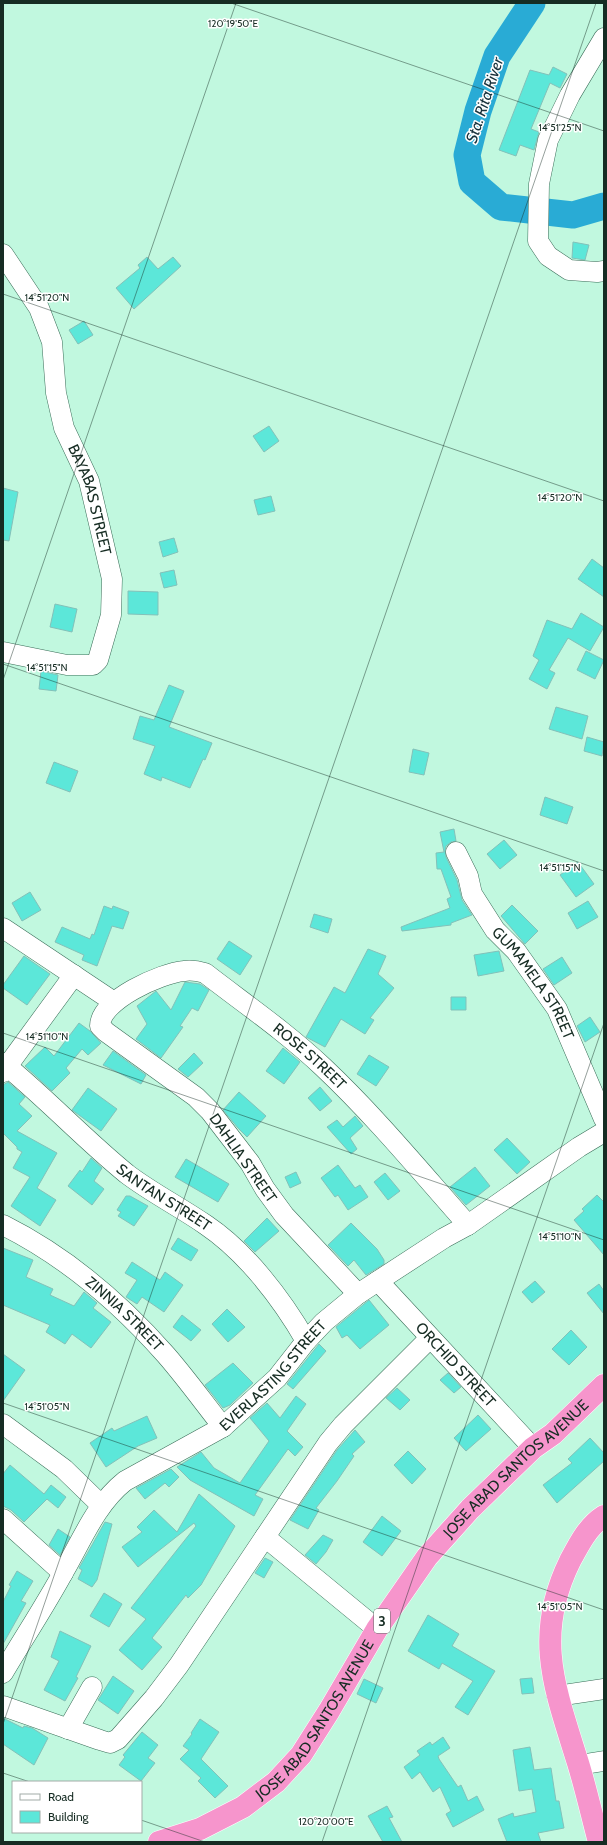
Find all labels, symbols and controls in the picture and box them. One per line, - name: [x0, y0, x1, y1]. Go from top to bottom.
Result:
- text: 120°19'50"E: [208, 17, 259, 30]
- water label: Sta. Rita River: [462, 54, 508, 145]
- text: 14°51'25"N: [538, 121, 582, 134]
- text: 14°51'20"N: [25, 291, 69, 304]
- street label: BAYABAS STREET: [64, 442, 115, 557]
- text: 14°51'20"N: [538, 491, 582, 504]
- text: 14°51'15"N: [26, 661, 68, 674]
- text: 14°51'15"N: [539, 861, 581, 874]
- street label: GUMAMELA STREET: [488, 923, 578, 1042]
- street label: ROSE STREET: [270, 1019, 350, 1093]
- text: 14°51'10"N: [26, 1030, 68, 1043]
- street label: DAHLIA STREET: [206, 1110, 280, 1206]
- street label: SANTAN STREET: [113, 1160, 215, 1235]
- text: 14°51'10"N: [539, 1230, 581, 1243]
- street label: ZINNIA STREET: [82, 1273, 167, 1355]
- street label: EVERLASTING STREET: [216, 1317, 330, 1435]
- street label: ORCHID STREET: [412, 1318, 499, 1411]
- street label: JOSE ABAD SANTOS AVENUE: [439, 1396, 592, 1542]
- text: 14°51'05"N: [25, 1400, 69, 1413]
- text: 14°51'05"N: [538, 1600, 582, 1613]
- road number: 3: [374, 1609, 390, 1633]
- street label: JOSE ABAD SANTOS AVENUE: [251, 1637, 378, 1804]
- legend: [12, 1781, 142, 1833]
- text: Road: [48, 1789, 74, 1804]
- text: Building: [48, 1809, 90, 1824]
- text: 120°20'00"E: [298, 1815, 354, 1828]

